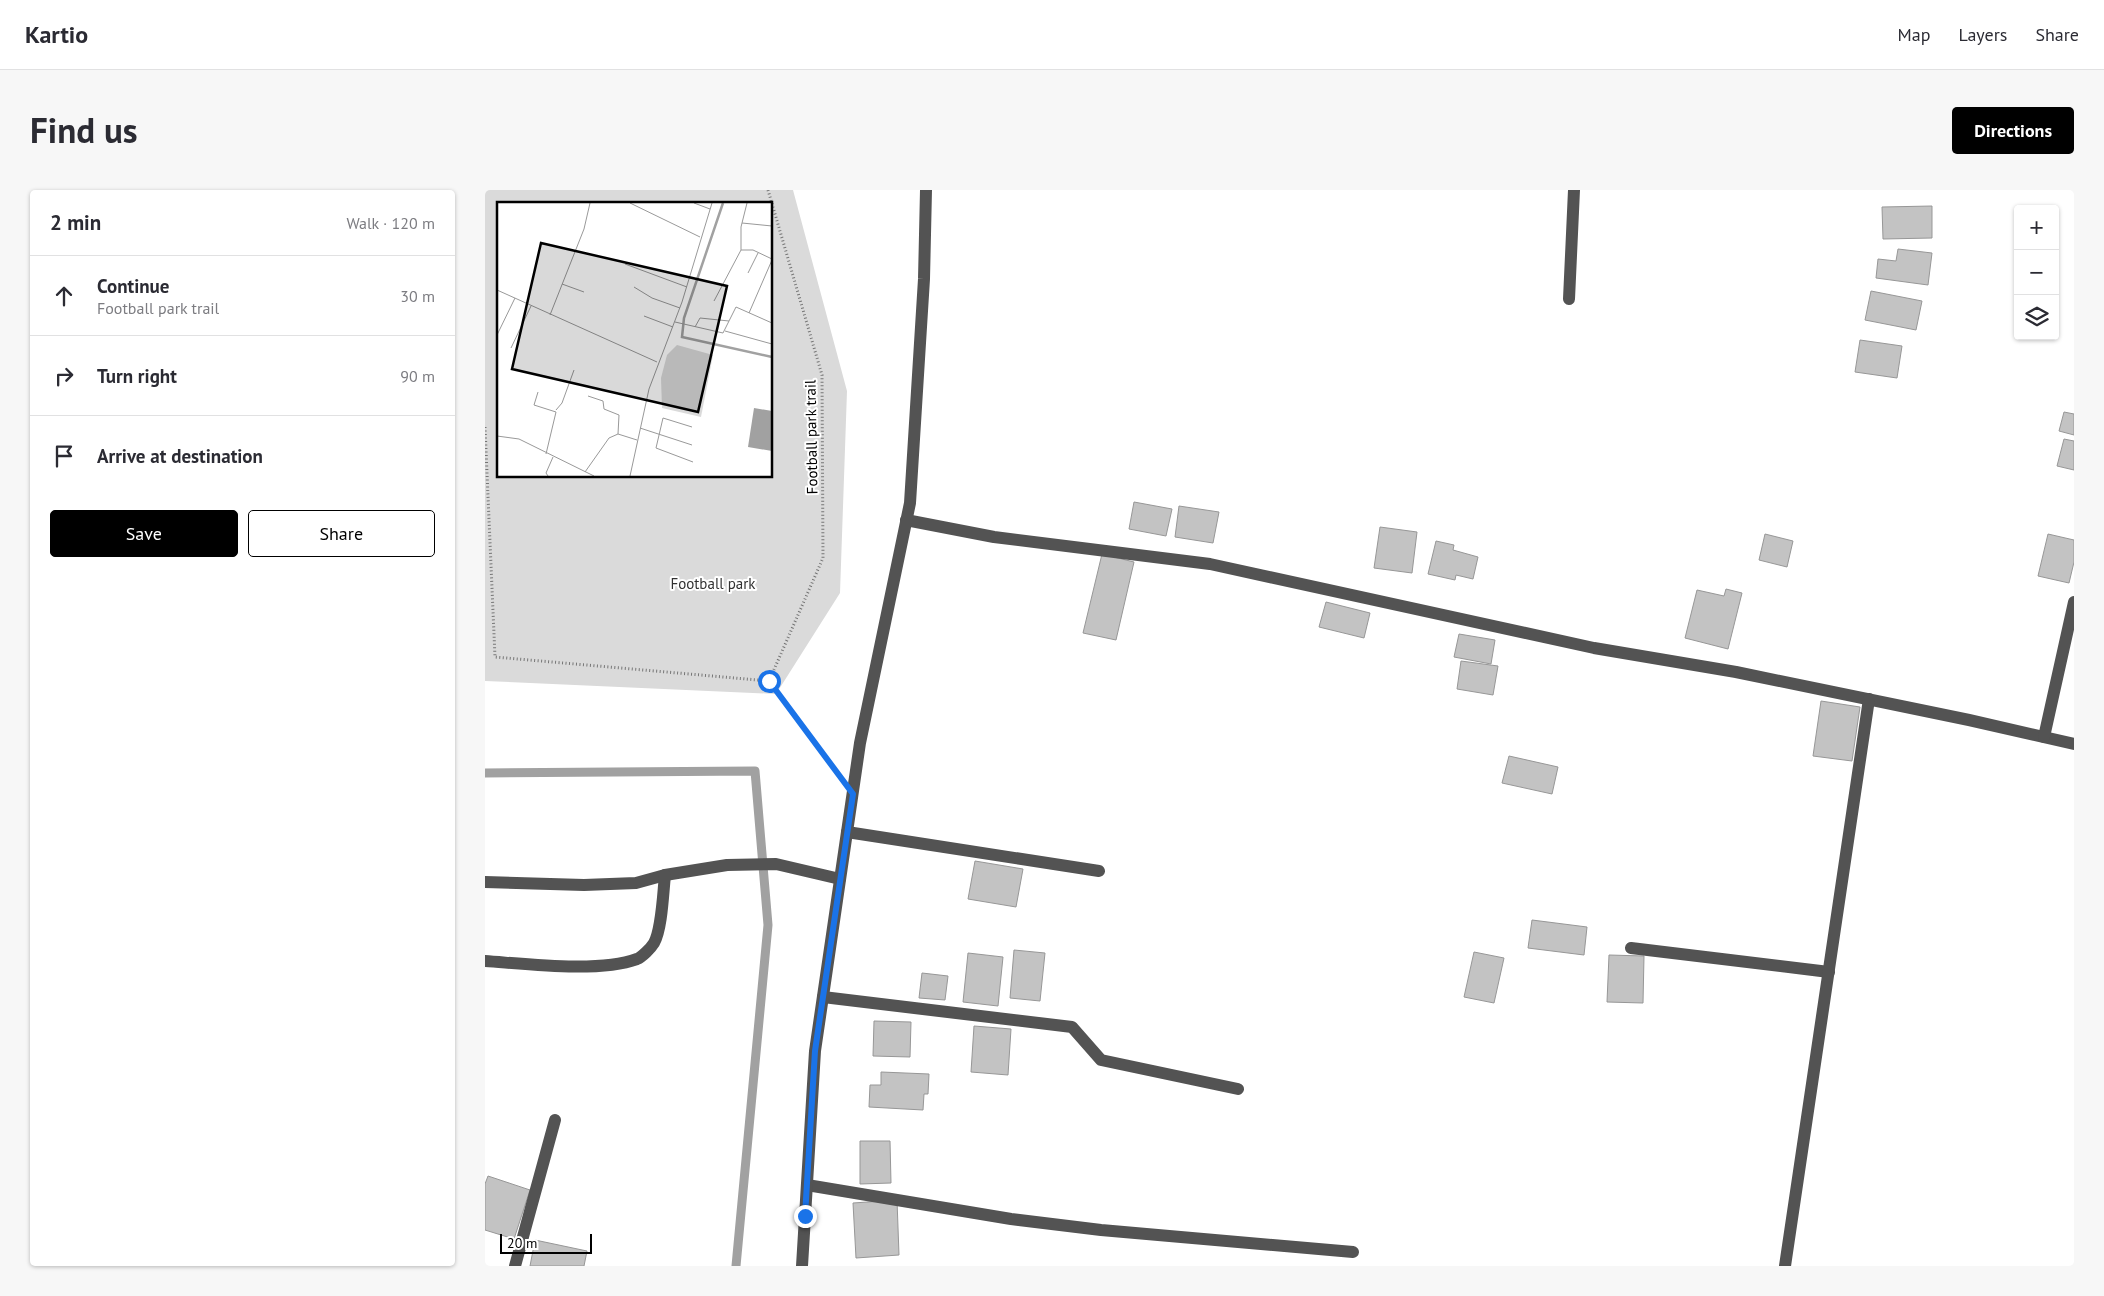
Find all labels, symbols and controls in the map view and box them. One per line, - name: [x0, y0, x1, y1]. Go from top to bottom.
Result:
- text: Kartio: [25, 19, 88, 50]
- text: Map: [1898, 23, 1930, 46]
- text: Layers: [1958, 23, 2007, 46]
- text: Share: [2035, 23, 2079, 46]
- text: Find us: [30, 107, 138, 153]
- button: Directions: [1952, 107, 2074, 154]
- inset map: [497, 202, 773, 478]
- map controls: [2014, 205, 2059, 340]
- button: +: [2014, 205, 2059, 250]
- text: 2 min: [50, 209, 101, 236]
- text: Walk · 120 m: [346, 213, 435, 233]
- button: −: [2014, 250, 2059, 295]
- text: Continue: [97, 274, 169, 298]
- icon: ahead: [50, 282, 78, 310]
- text: 30 m: [400, 286, 435, 306]
- button: layers: [2014, 295, 2059, 340]
- text: Football park trail: [97, 298, 219, 318]
- icon: right: [50, 362, 78, 390]
- text: Turn right: [97, 364, 177, 388]
- text: 90 m: [400, 366, 435, 386]
- street label: Football park trail: [800, 379, 821, 494]
- icon: arrive: [50, 442, 78, 470]
- text: Arrive at destination: [97, 444, 263, 468]
- button: Save: [50, 510, 238, 557]
- button: Share: [248, 510, 435, 557]
- park label: Football park: [670, 574, 756, 593]
- route start: [758, 670, 781, 693]
- route end: [794, 1205, 817, 1228]
- scale bar: [500, 1231, 593, 1254]
- text: 20 m: [507, 1234, 537, 1252]

